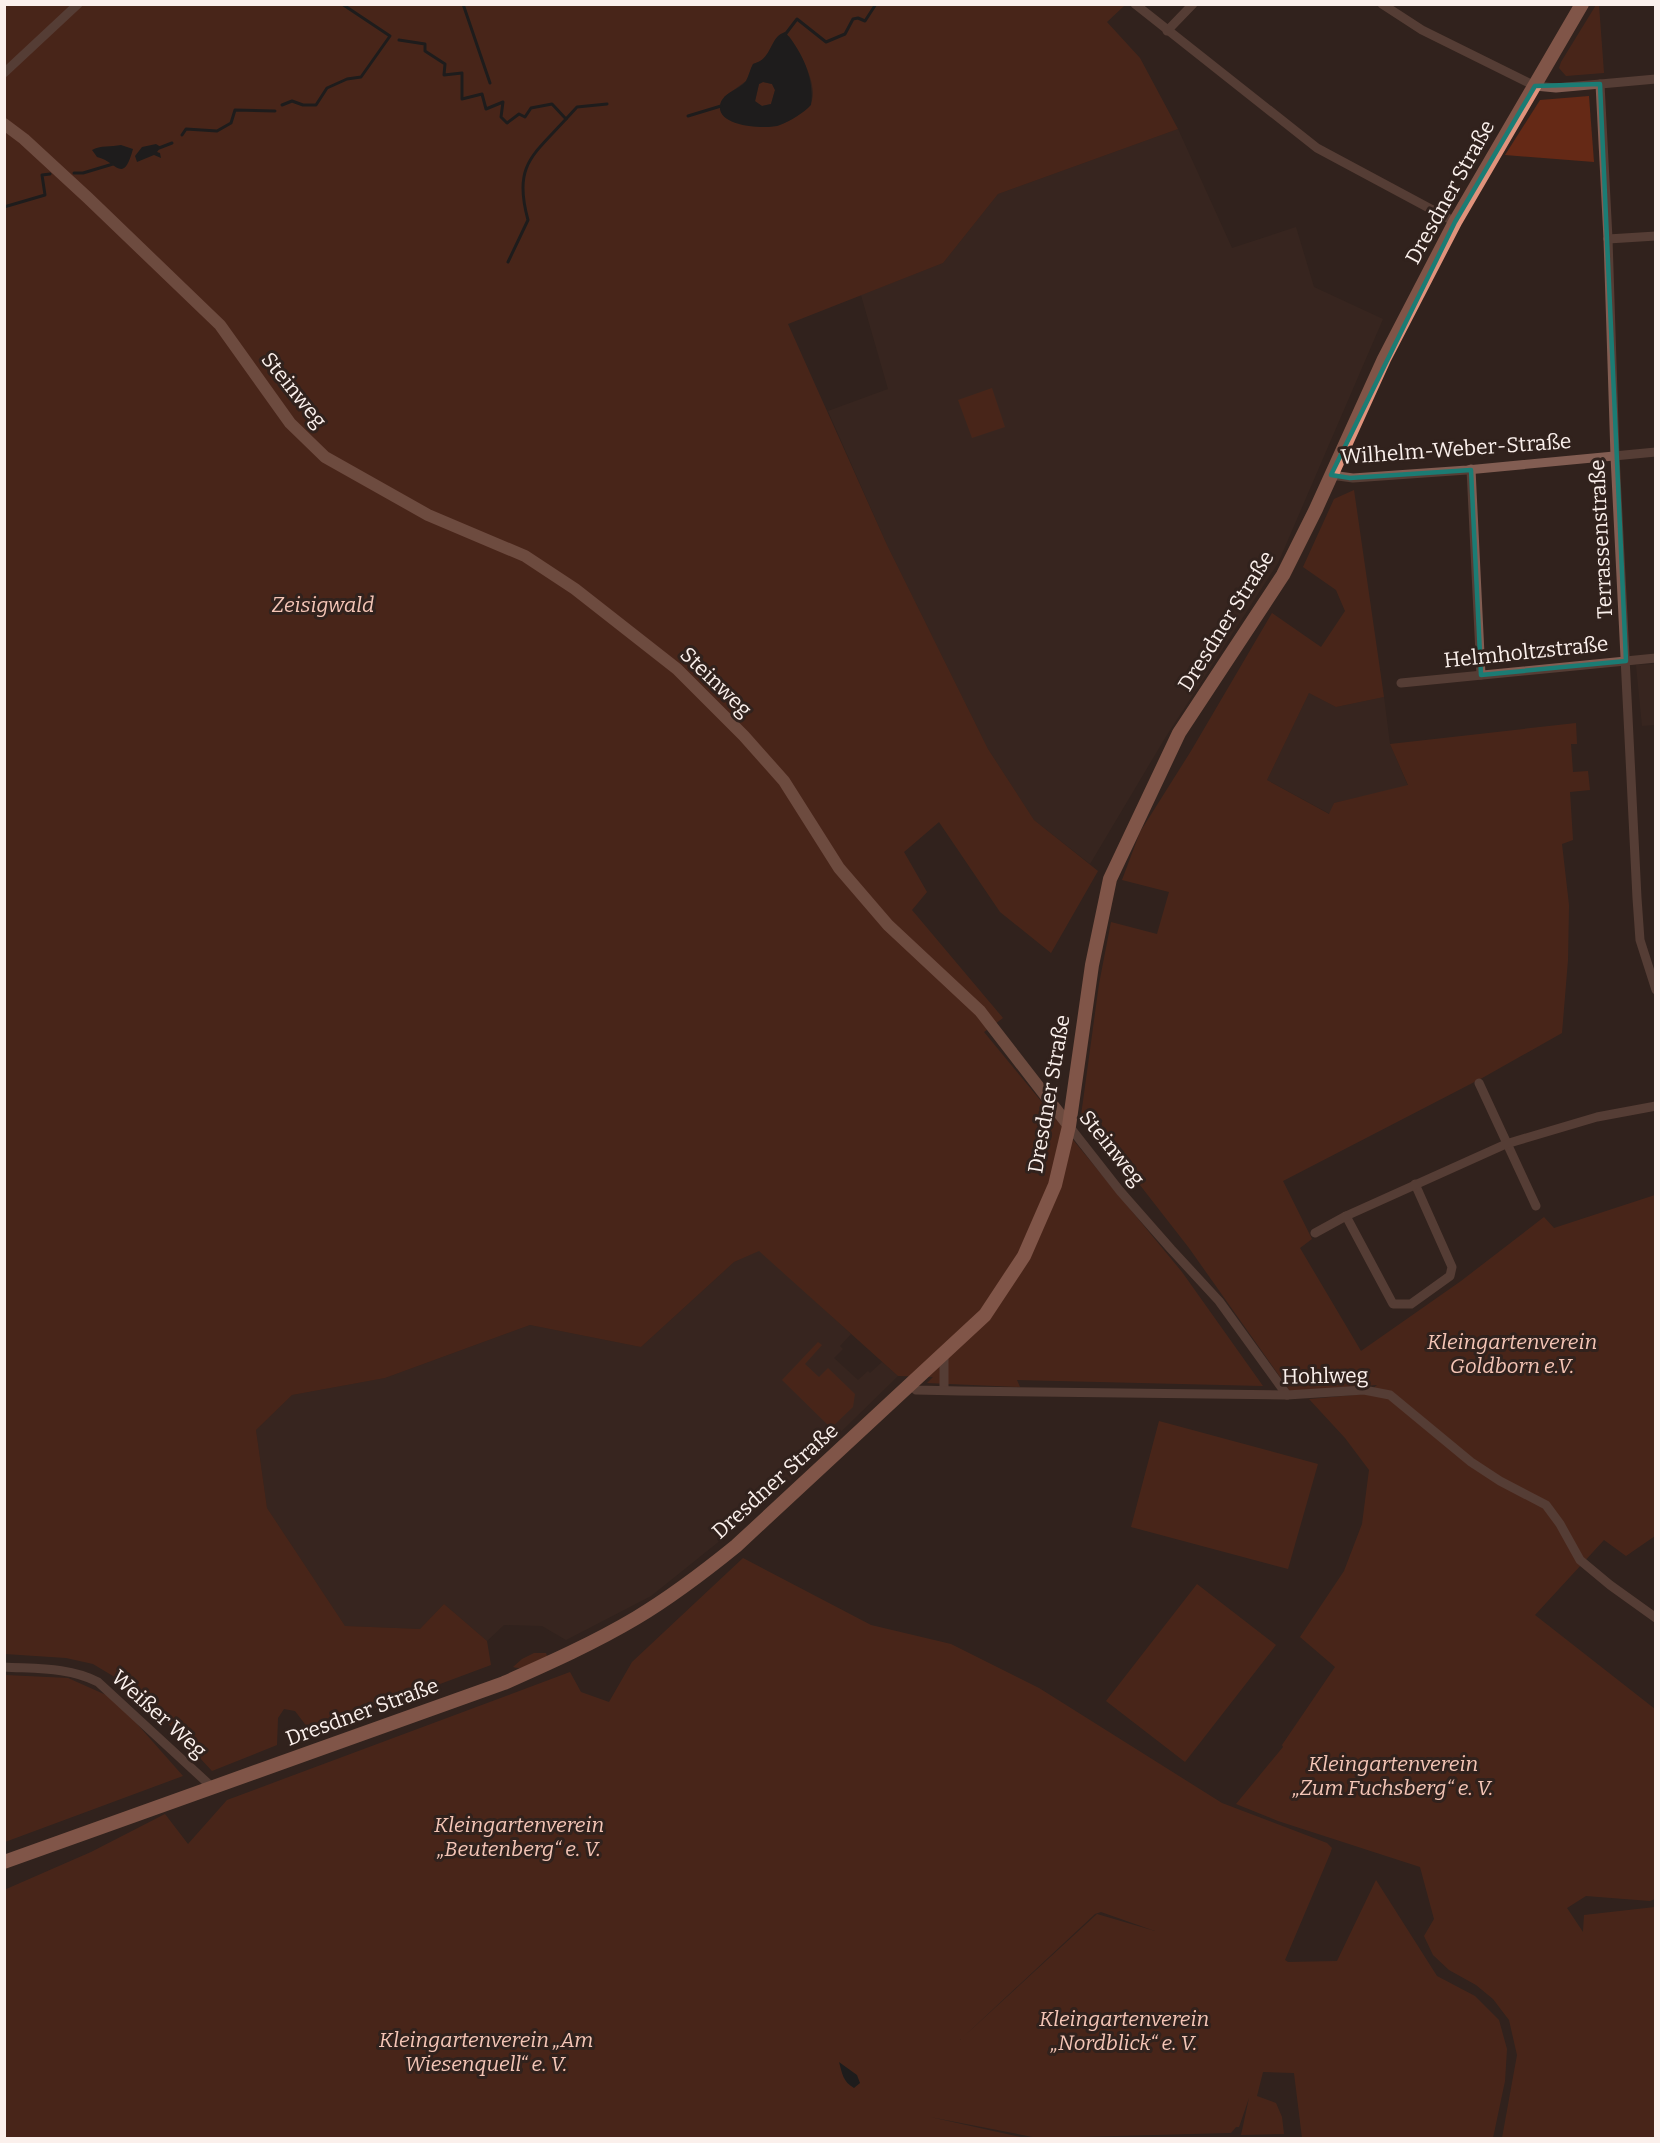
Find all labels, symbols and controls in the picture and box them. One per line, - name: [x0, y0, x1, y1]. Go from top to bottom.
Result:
- street label: Dresdner Straße: [1400, 115, 1500, 269]
- street label: Steinweg: [256, 347, 333, 433]
- street label: Wilhelm-Weber-Straße: [1340, 428, 1572, 470]
- street label: Terrassenstraße: [1584, 459, 1618, 619]
- street label: Dresdner Straße: [1172, 546, 1280, 696]
- park label: Zeisigwald: [272, 592, 374, 618]
- street label: Helmholtzstraße: [1442, 630, 1610, 674]
- street label: Steinweg: [675, 641, 758, 723]
- street label: Dresdner Straße: [1022, 1013, 1076, 1175]
- street label: Steinweg: [1074, 1105, 1151, 1191]
- park label: Kleingartenverein Goldborn e.V.: [1427, 1329, 1597, 1379]
- street label: Hohlweg: [1281, 1362, 1369, 1390]
- street label: Dresdner Straße: [707, 1418, 843, 1544]
- street label: Weißer Weg: [106, 1664, 212, 1764]
- street label: Dresdner Straße: [282, 1672, 442, 1752]
- park label: Kleingartenverein „Zum Fuchsberg“ e. V.: [1292, 1751, 1493, 1801]
- park label: Kleingartenverein „Beutenberg“ e. V.: [434, 1812, 604, 1862]
- park label: Kleingartenverein „Nordblick“ e. V.: [1039, 2006, 1209, 2056]
- park label: Kleingartenverein „Am Wiesenquell“ e. V.: [379, 2027, 593, 2077]

